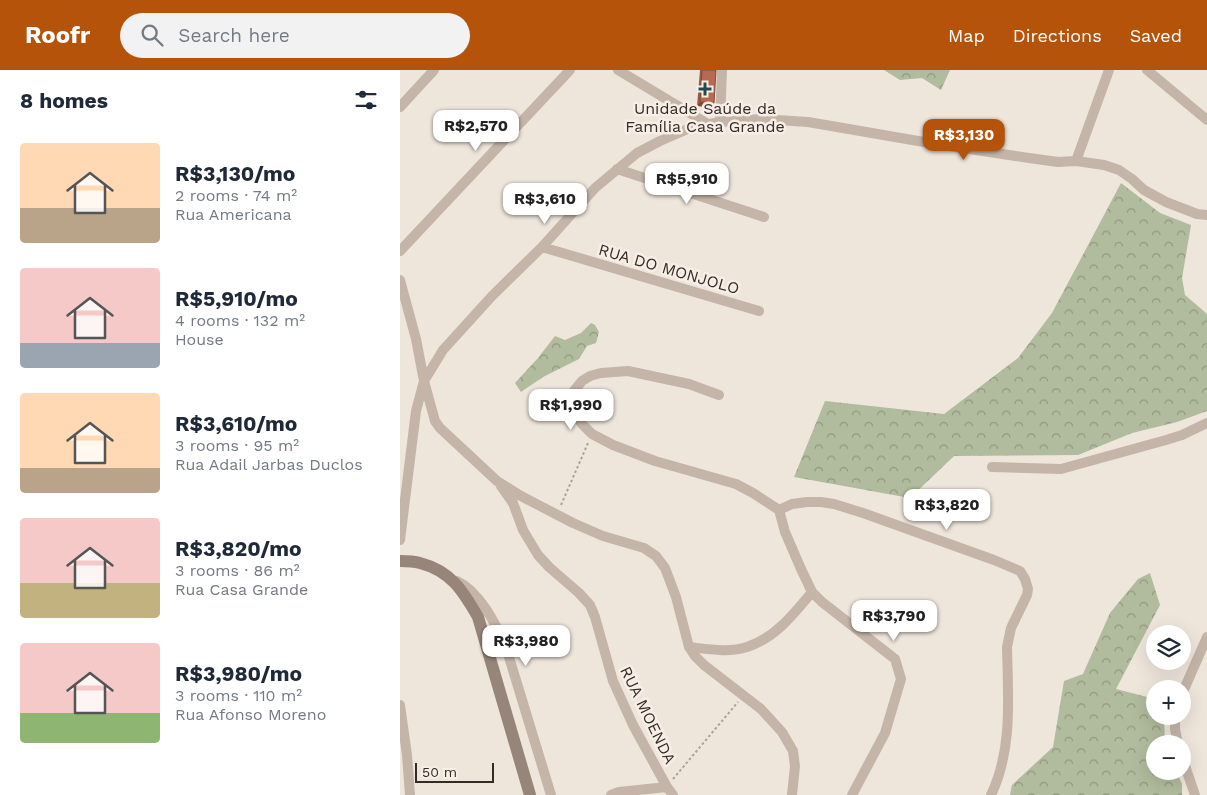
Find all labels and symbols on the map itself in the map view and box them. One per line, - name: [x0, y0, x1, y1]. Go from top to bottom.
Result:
- marker: Unidade Saúde da Família Casa Grande: [698, 82, 712, 96]
- place label: Unidade Saúde da Família Casa Grande: [625, 99, 785, 136]
- pin: R$2,570: [430, 109, 522, 152]
- pin: R$3,130: [918, 118, 1010, 161]
- pin: R$5,910: [641, 162, 733, 205]
- pin: R$3,610: [499, 182, 591, 225]
- street label: RUA DO MONJOLO: [596, 240, 742, 298]
- pin: R$1,990: [525, 388, 617, 431]
- pin: R$3,820: [901, 488, 993, 531]
- pin: R$3,790: [848, 600, 940, 642]
- pin: R$3,980: [480, 624, 572, 667]
- street label: RUA MOENDA: [616, 663, 680, 767]
- scale bar: [415, 760, 494, 783]

